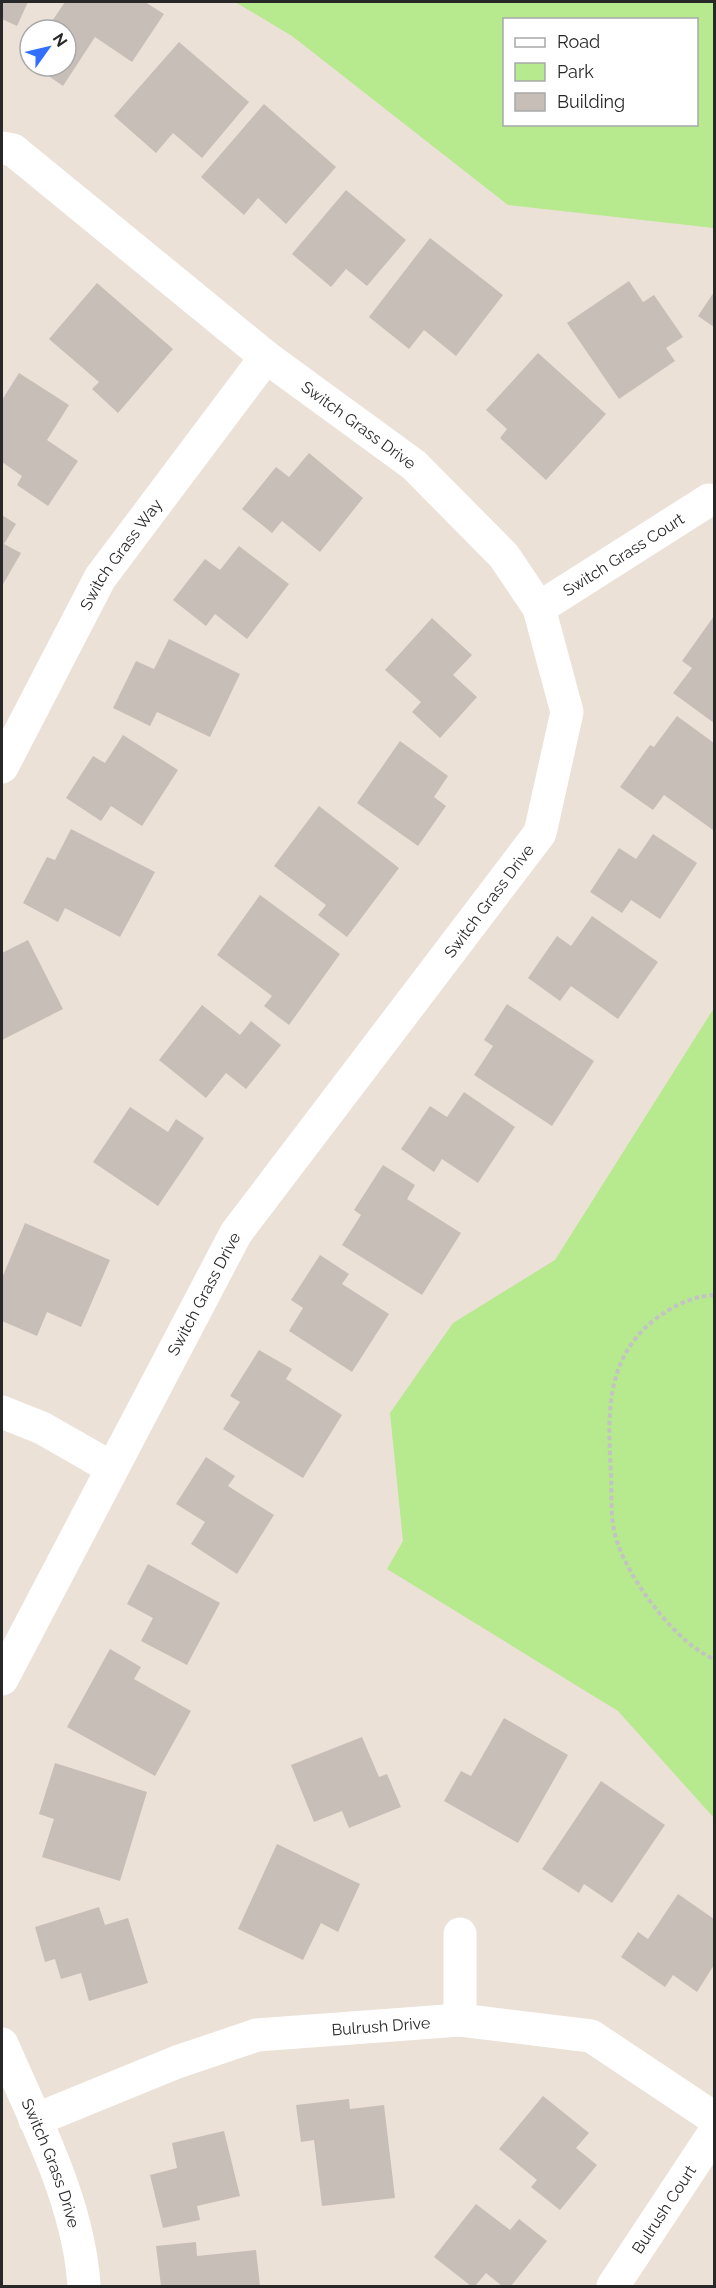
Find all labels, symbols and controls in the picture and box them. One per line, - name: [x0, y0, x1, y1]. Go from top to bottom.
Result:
- north arrow: [18, 18, 78, 78]
- legend: [503, 18, 698, 126]
- text: N: [49, 30, 71, 50]
- text: Road: [557, 31, 600, 52]
- text: Park: [557, 61, 594, 82]
- text: Building: [557, 91, 625, 112]
- street label: Switch Grass Drive: [298, 377, 420, 473]
- street label: Switch Grass Way: [76, 495, 166, 613]
- street label: Switch Grass Court: [559, 509, 688, 600]
- street label: Switch Grass Drive: [440, 841, 538, 961]
- street label: Switch Grass Drive: [163, 1229, 245, 1359]
- street label: Bulrush Drive: [331, 2013, 431, 2039]
- street label: Switch Grass Drive: [18, 2095, 84, 2230]
- street label: Bulrush Court: [628, 2161, 700, 2257]

